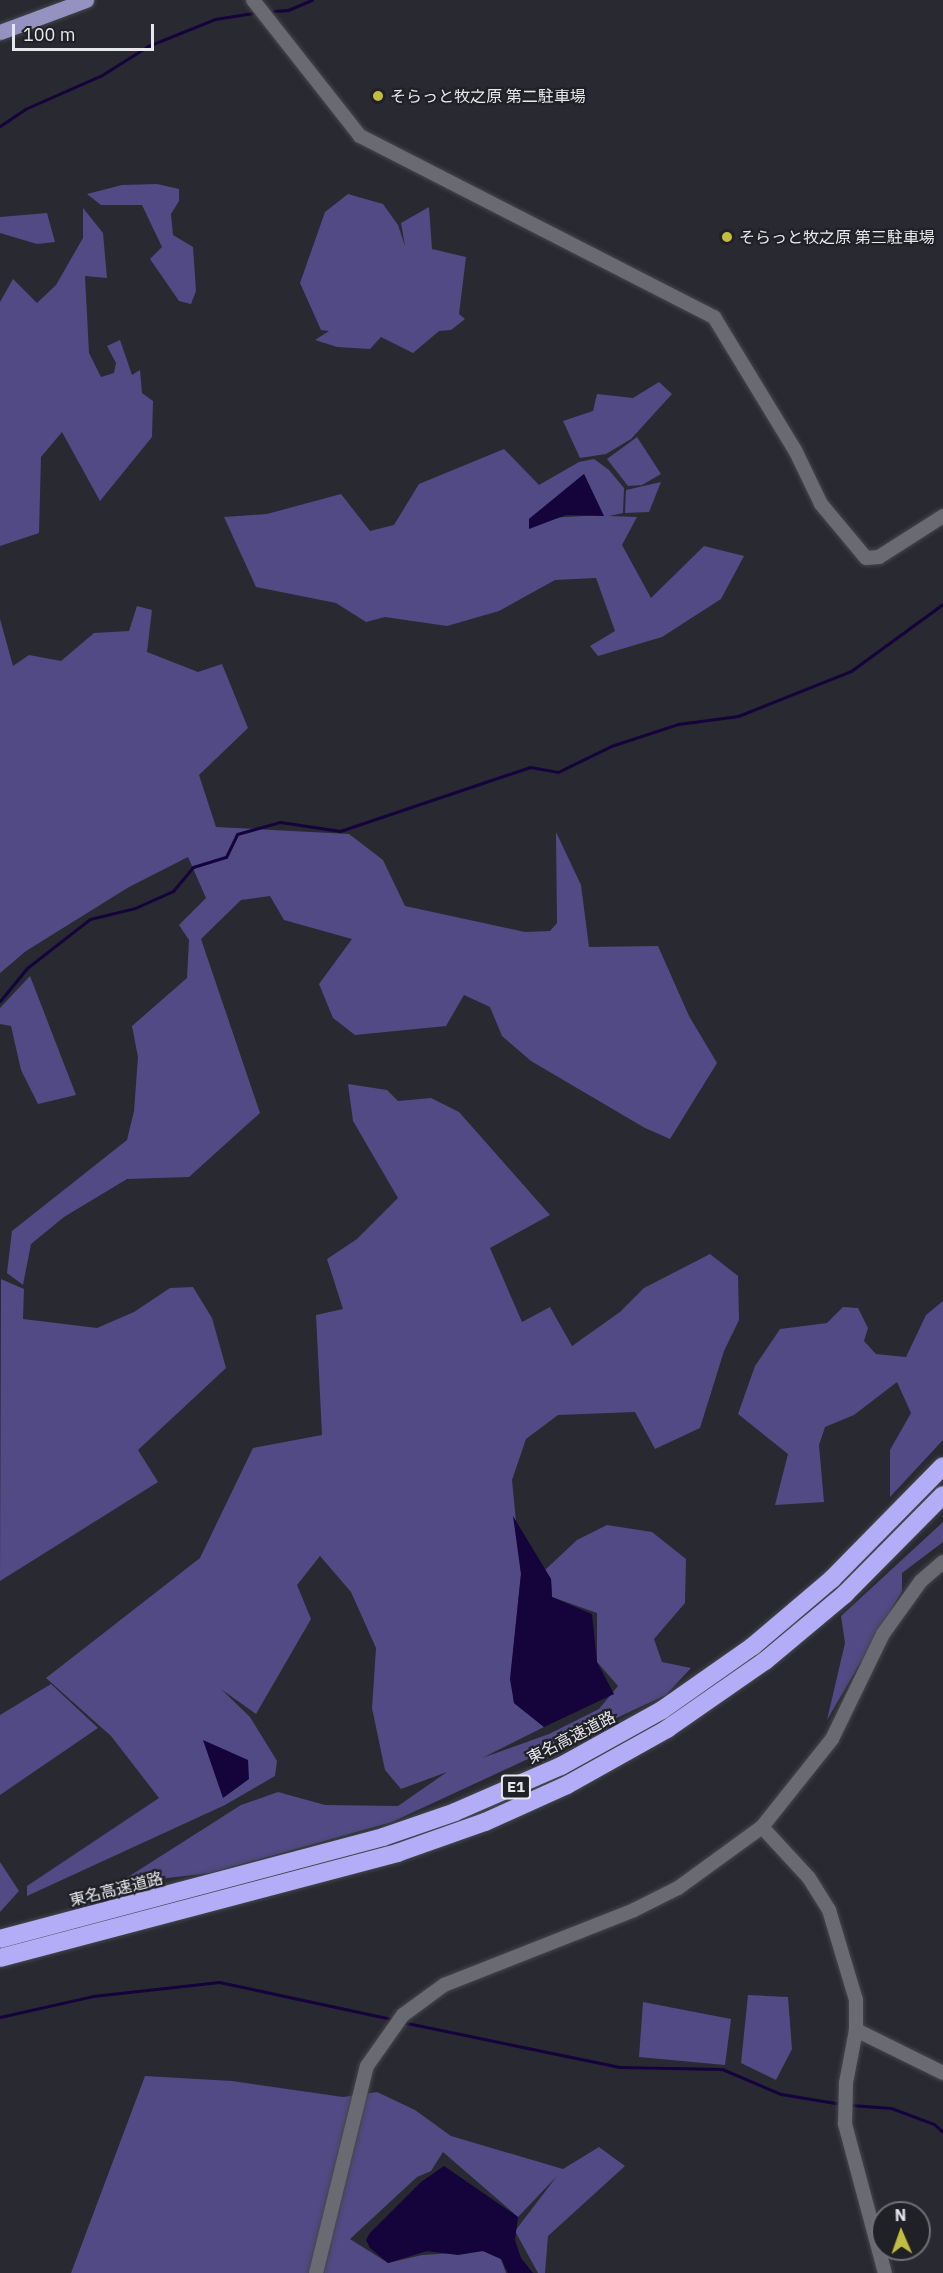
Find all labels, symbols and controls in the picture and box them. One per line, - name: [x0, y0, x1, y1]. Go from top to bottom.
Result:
- scale bar: [15, 12, 158, 50]
- text: 100 m: [23, 23, 75, 46]
- place label: そらっと牧之原 第二駐車場: [390, 86, 586, 106]
- marker: そらっと牧之原 第二駐車場: [371, 89, 385, 103]
- place label: そらっと牧之原 第三駐車場: [739, 227, 935, 247]
- marker: そらっと牧之原 第三駐車場: [720, 230, 734, 244]
- street label: 東名高速道路: [524, 1707, 618, 1767]
- road number: E1: [500, 1775, 532, 1799]
- street label: 東名高速道路: [67, 1868, 165, 1910]
- north arrow: [871, 2201, 931, 2261]
- text: N: [894, 2205, 907, 2225]

